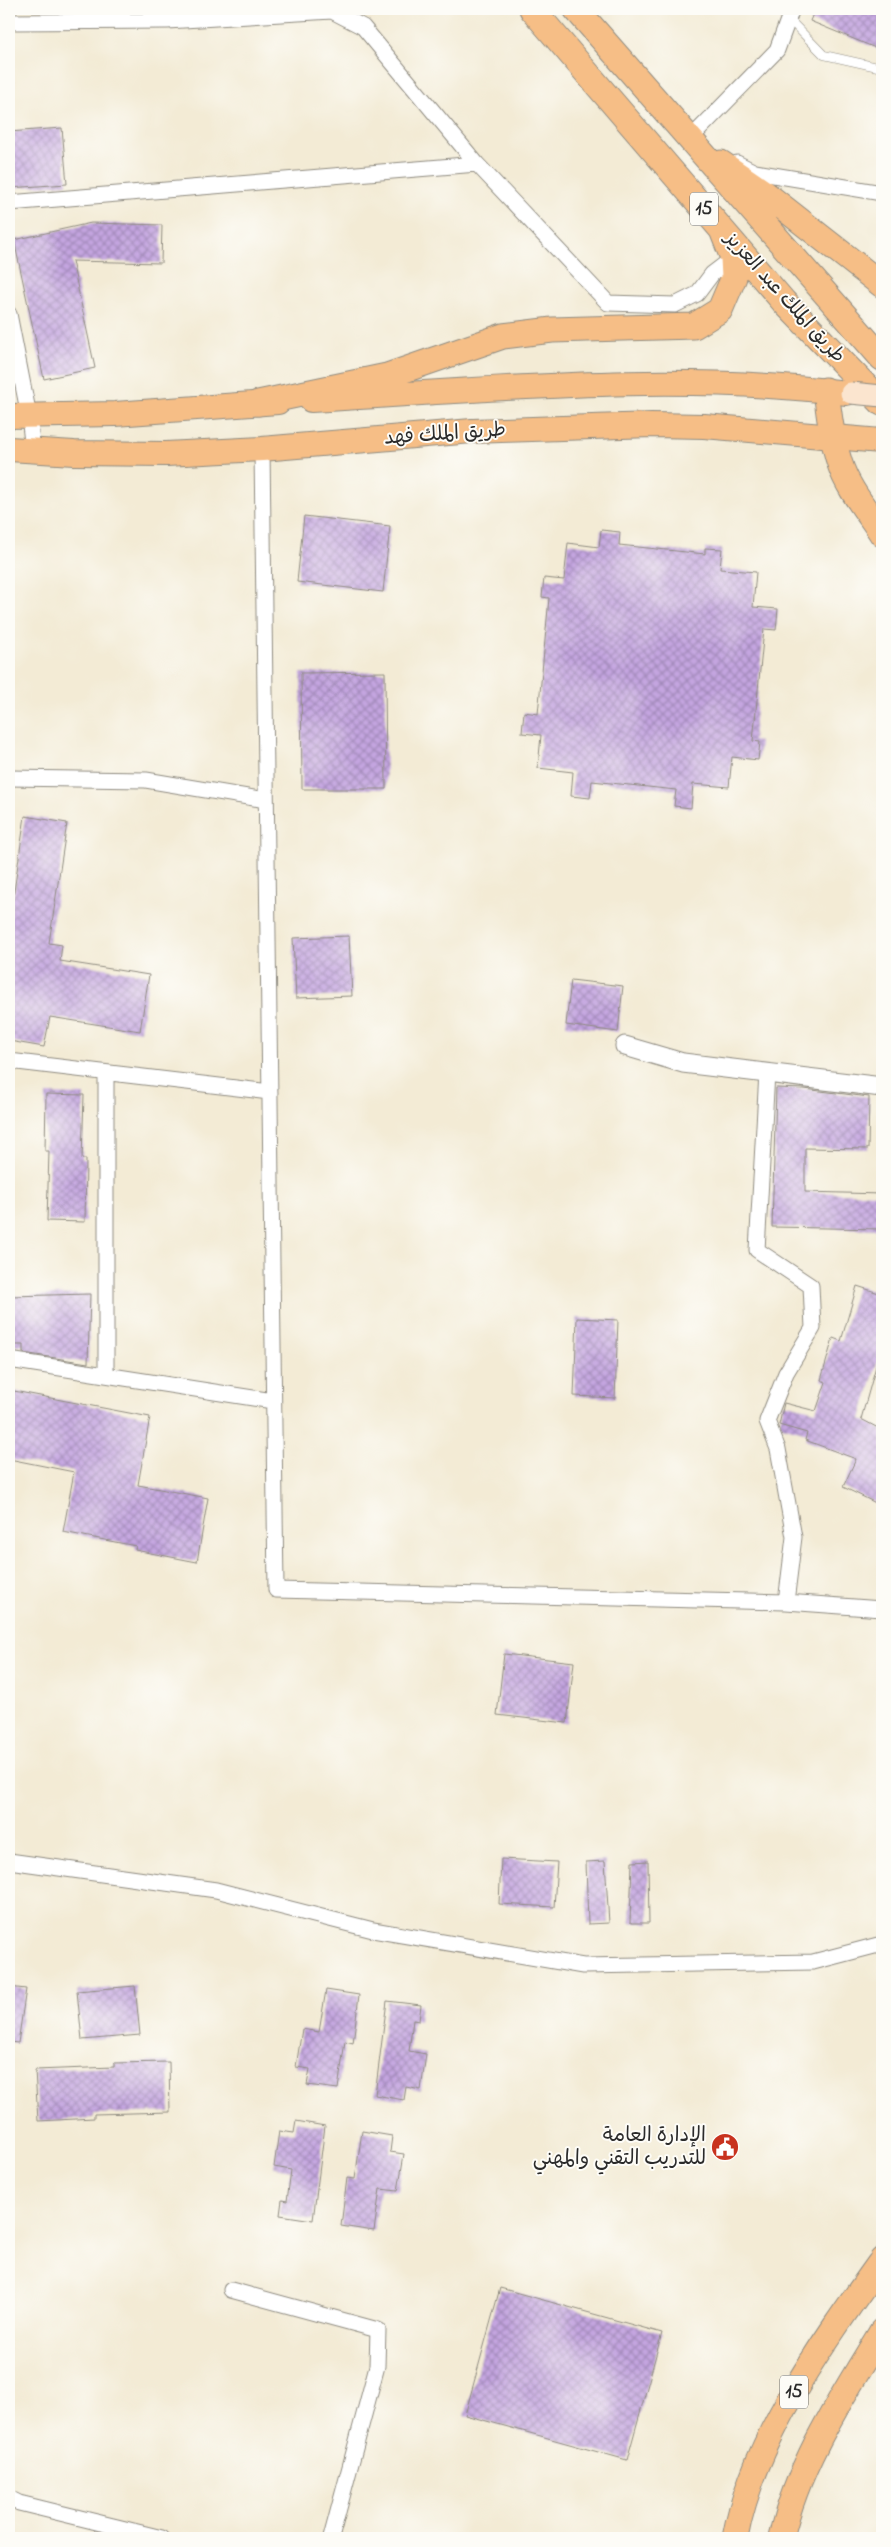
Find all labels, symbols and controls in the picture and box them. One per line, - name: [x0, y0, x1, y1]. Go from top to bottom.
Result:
- road number: 15: [690, 192, 718, 225]
- street label: طريق الملك عبد العزيز: [715, 224, 851, 370]
- street label: طريق الملك فهد: [383, 416, 507, 454]
- place label: الإدارة العامة للتدريب التقني والمهني: [533, 2122, 706, 2175]
- public building icon: الإدارة العامة للتدريب التقني والمهني: [710, 2132, 740, 2162]
- road number: 15: [780, 2376, 808, 2408]

